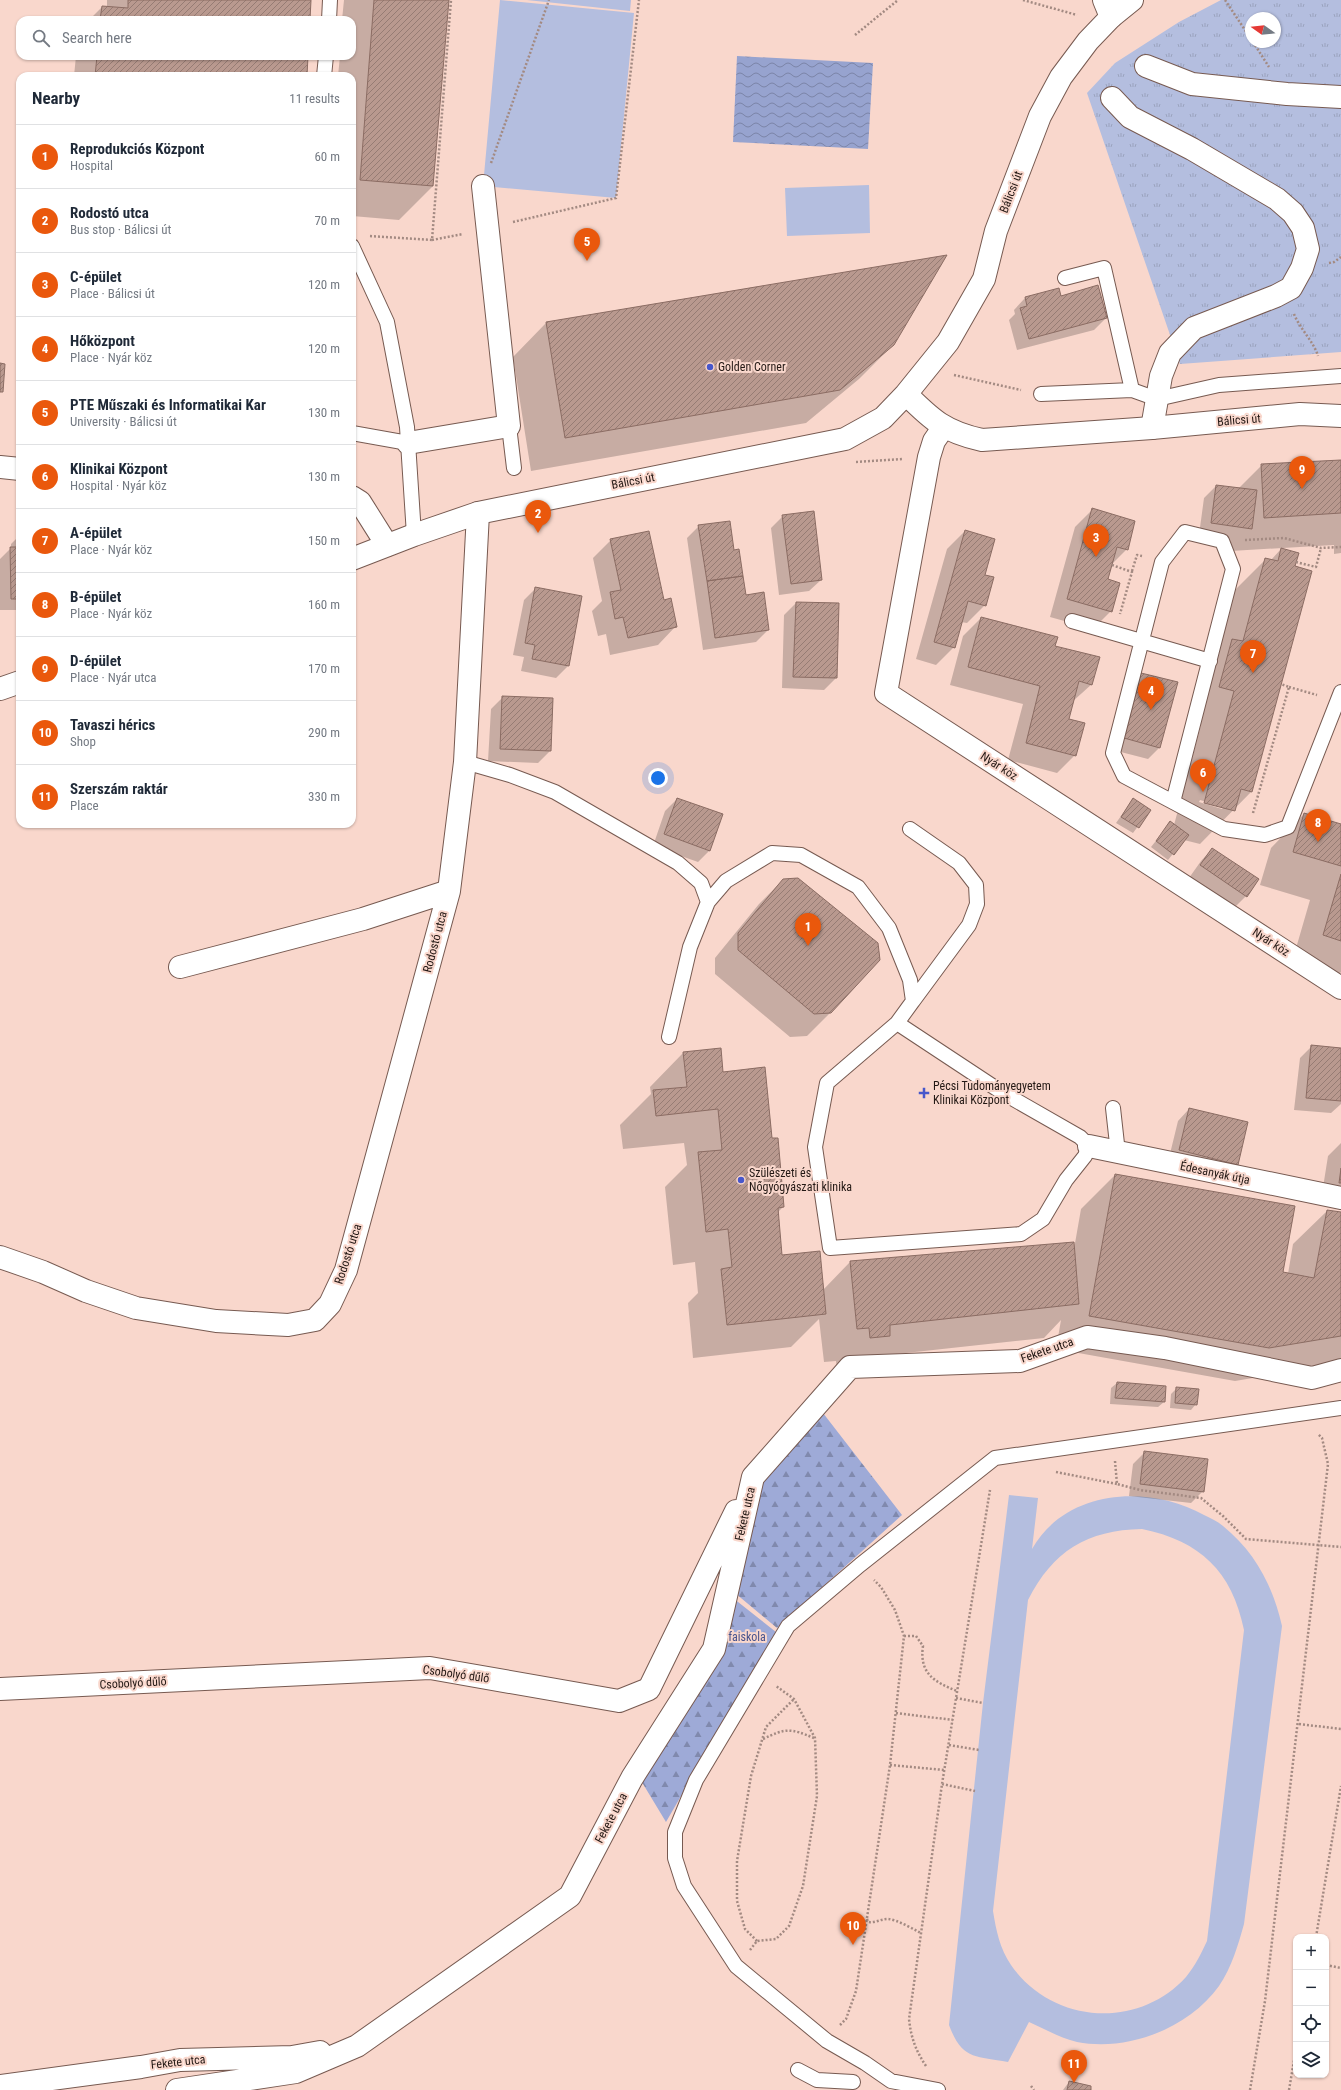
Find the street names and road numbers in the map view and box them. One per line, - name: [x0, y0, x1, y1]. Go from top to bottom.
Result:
- street label: Bálicsi út: [997, 169, 1026, 215]
- street label: Bálicsi út: [1217, 411, 1262, 429]
- street label: Bálicsi út: [610, 470, 656, 492]
- street label: Nyár köz: [978, 749, 1020, 783]
- street label: Rodostó utca: [420, 910, 450, 974]
- street label: Nyár köz: [1250, 925, 1292, 959]
- street label: Édesanyák útja: [1179, 1158, 1252, 1187]
- street label: Rodostó utca: [332, 1222, 364, 1286]
- street label: Fekete utca: [1019, 1334, 1075, 1366]
- street label: Fekete utca: [732, 1486, 758, 1542]
- street label: Csobolyó dűlő: [422, 1662, 490, 1686]
- street label: Csobolyó dűlő: [99, 1674, 167, 1692]
- street label: Fekete utca: [592, 1790, 630, 1845]
- street label: Fekete utca: [150, 2052, 206, 2072]

